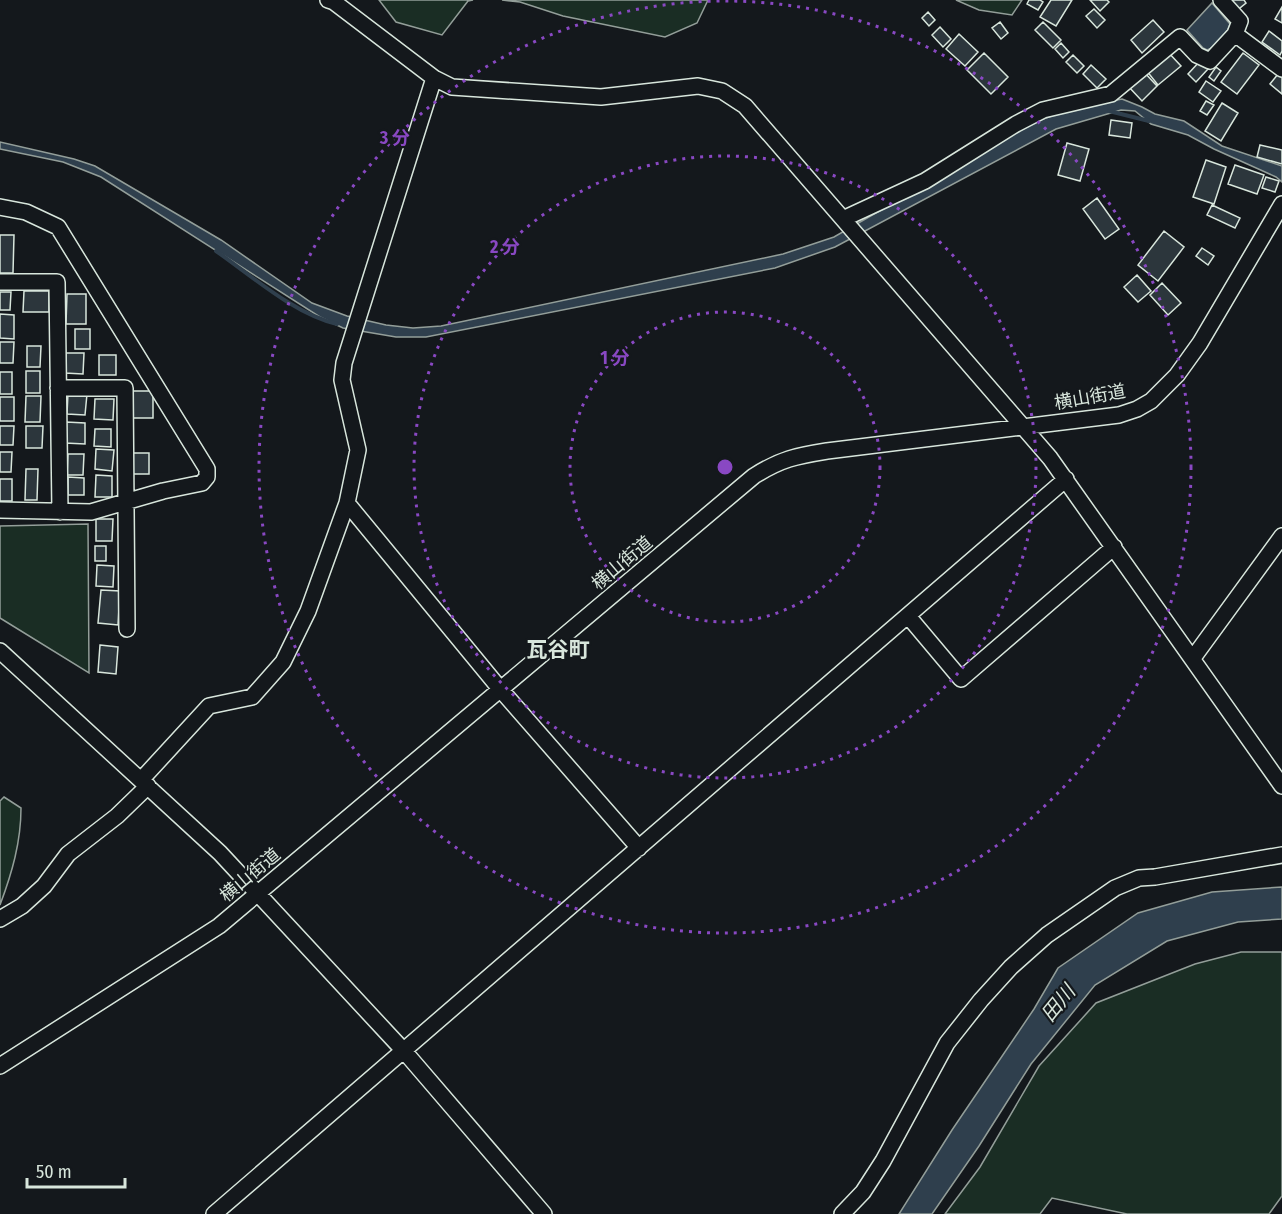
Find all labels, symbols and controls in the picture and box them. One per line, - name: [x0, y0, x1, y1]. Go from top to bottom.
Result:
- text: 3 分: [379, 127, 410, 149]
- text: 2 分: [489, 236, 520, 258]
- text: 1 分: [600, 347, 630, 369]
- street label: 横山街道: [1053, 380, 1127, 414]
- centre of rings: [715, 457, 735, 477]
- street label: 横山街道: [587, 531, 657, 595]
- district label: 瓦谷町: [527, 637, 590, 663]
- street label: 横山街道: [215, 843, 285, 907]
- water label: 田川: [1036, 978, 1081, 1026]
- scale bar: [27, 1151, 124, 1189]
- text: 50 m: [36, 1161, 72, 1183]

